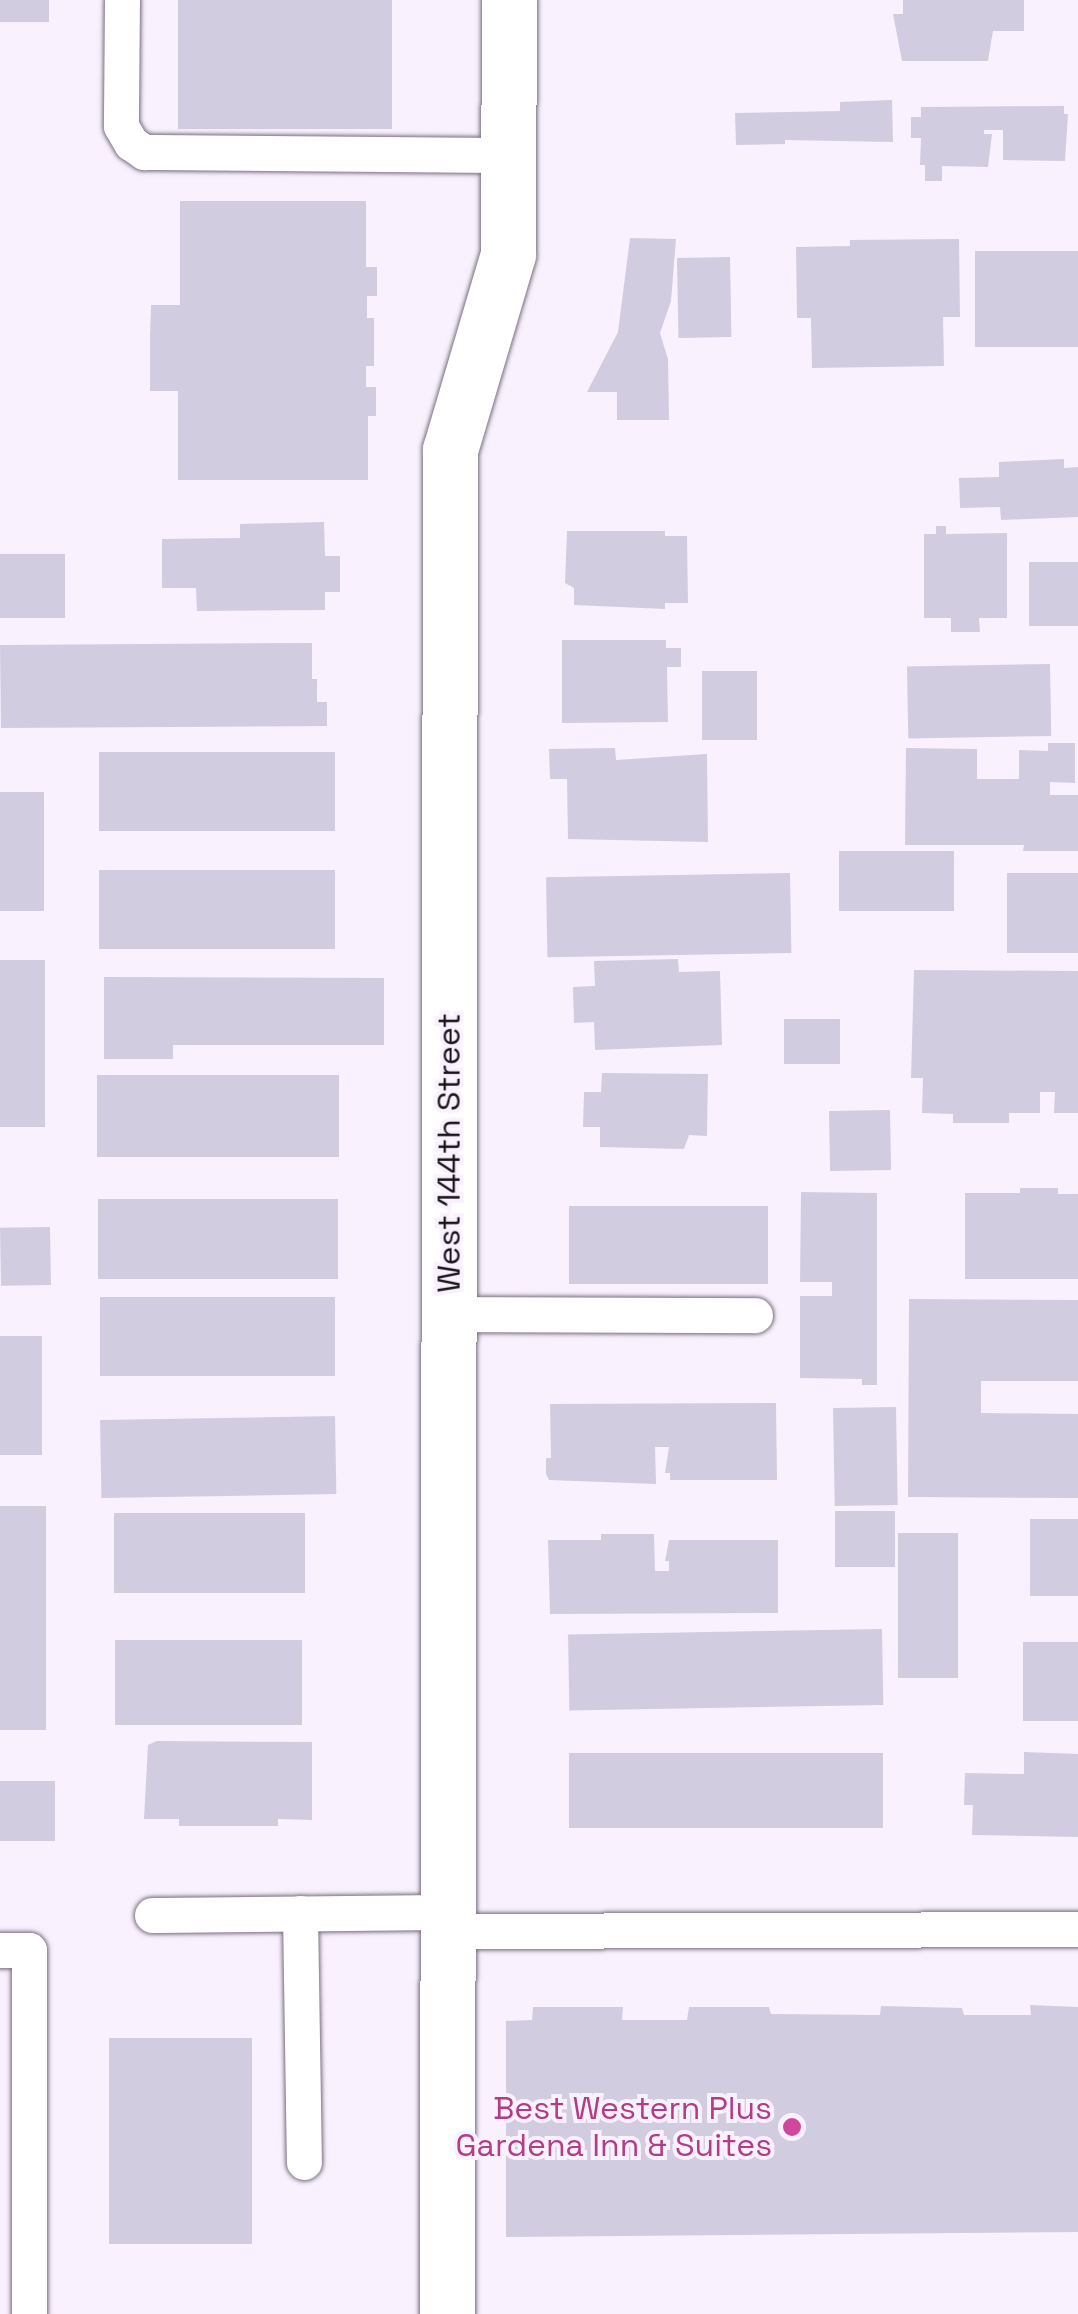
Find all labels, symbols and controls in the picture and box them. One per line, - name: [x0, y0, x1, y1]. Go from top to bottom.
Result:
- street label: West 144th Street: [430, 1013, 468, 1293]
- place label: Best Western Plus Gardena Inn & Suites: [455, 2090, 772, 2165]
- marker: Best Western Plus Gardena Inn & Suites: [781, 2116, 803, 2138]

